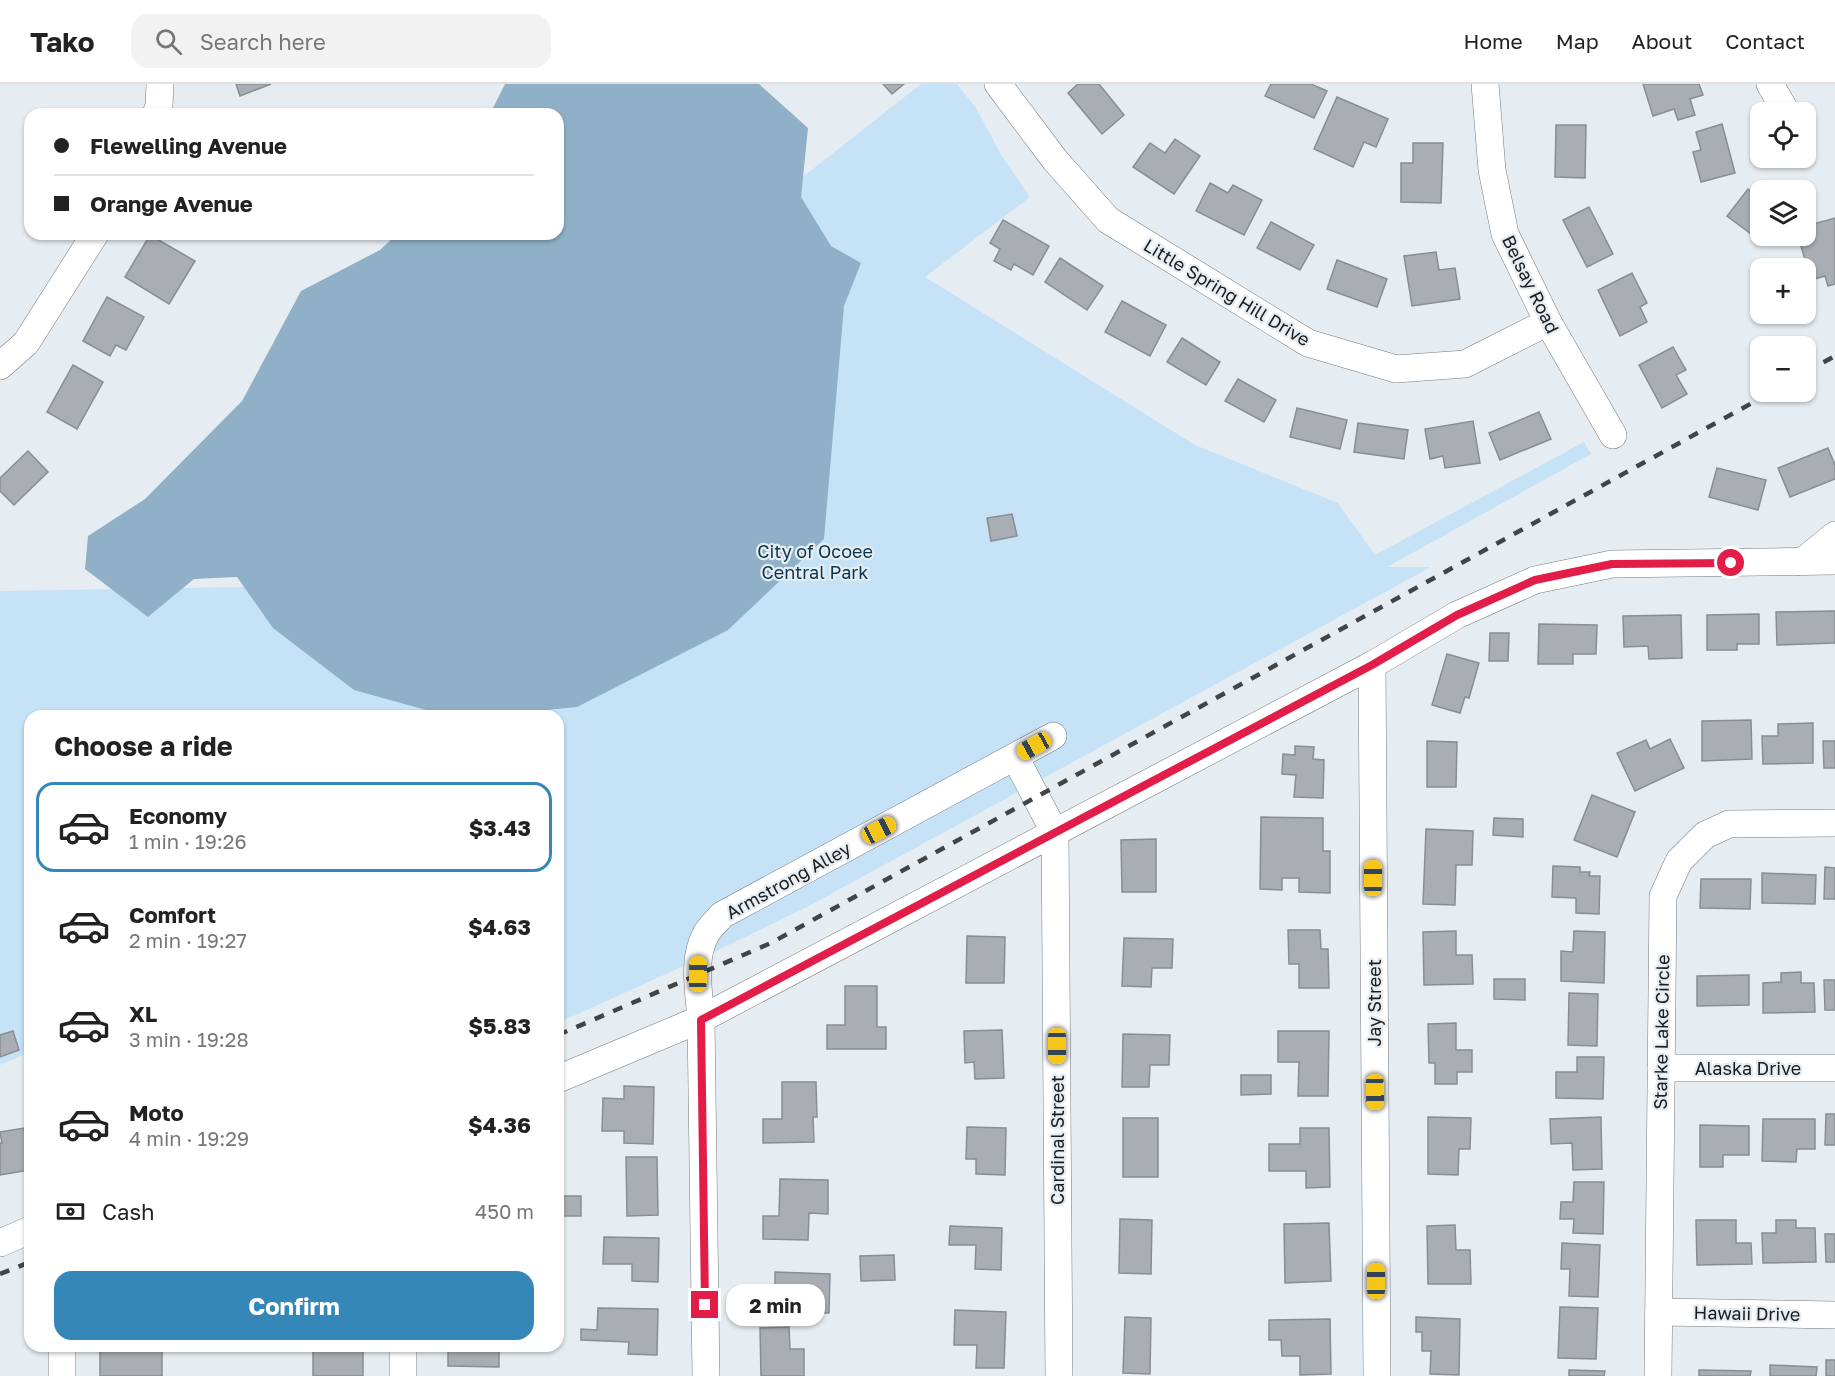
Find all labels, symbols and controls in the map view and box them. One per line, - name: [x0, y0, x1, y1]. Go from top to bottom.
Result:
- search box: [131, 14, 551, 68]
- text: Tako: [30, 25, 95, 58]
- icon: search: [152, 25, 185, 58]
- text: Search here: [200, 28, 326, 55]
- text: Home: [1463, 28, 1523, 54]
- text: Map: [1556, 28, 1599, 54]
- text: About: [1632, 28, 1692, 54]
- text: Contact: [1725, 28, 1805, 54]
- map controls: [1750, 102, 1816, 402]
- button: locate: [1750, 102, 1816, 168]
- text: Flewelling Avenue: [90, 132, 287, 159]
- button: layers: [1750, 180, 1816, 246]
- text: Orange Avenue: [90, 190, 253, 217]
- street label: Belsay Road: [1498, 231, 1564, 337]
- street label: Little Spring Hill Drive: [1140, 234, 1314, 350]
- button: +: [1750, 258, 1816, 324]
- button: −: [1750, 336, 1816, 402]
- park label: City of Ocoee Central Park: [757, 540, 873, 583]
- route start: [1717, 549, 1744, 576]
- car: [1014, 729, 1054, 763]
- text: Choose a ride: [54, 730, 233, 762]
- icon: car: [57, 800, 111, 854]
- text: Economy: [129, 802, 227, 829]
- text: $3.43: [469, 814, 531, 841]
- car: [859, 814, 899, 846]
- text: 1 min · 19:26: [129, 829, 247, 853]
- street label: Armstrong Alley: [722, 837, 854, 923]
- car: [1364, 860, 1382, 896]
- icon: car: [57, 899, 111, 953]
- text: Comfort: [129, 901, 216, 928]
- text: $4.63: [468, 913, 531, 940]
- text: 2 min · 19:27: [129, 928, 247, 952]
- street label: Starke Lake Circle: [1649, 954, 1673, 1110]
- car: [689, 956, 707, 992]
- street label: Jay Street: [1363, 959, 1385, 1047]
- icon: car: [57, 998, 111, 1052]
- text: XL: [129, 1000, 157, 1027]
- text: $5.83: [468, 1012, 531, 1039]
- text: 3 min · 19:28: [129, 1027, 249, 1051]
- car: [1048, 1028, 1066, 1064]
- street label: Alaska Drive: [1695, 1057, 1801, 1079]
- car: [1366, 1074, 1384, 1110]
- street label: Cardinal Street: [1046, 1075, 1068, 1205]
- icon: car: [57, 1097, 111, 1151]
- text: Moto: [129, 1099, 184, 1126]
- text: $4.36: [468, 1111, 531, 1138]
- text: 4 min · 19:29: [129, 1126, 249, 1150]
- icon: cash: [54, 1195, 87, 1228]
- text: Cash: [102, 1198, 155, 1225]
- text: 450 m: [475, 1199, 534, 1223]
- car: [1367, 1263, 1385, 1299]
- button: Confirm: [54, 1271, 534, 1340]
- callout: 2 min: [726, 1284, 825, 1326]
- route end: [691, 1291, 718, 1318]
- text: 2 min: [749, 1293, 802, 1317]
- street label: Hawaii Drive: [1693, 1301, 1801, 1325]

